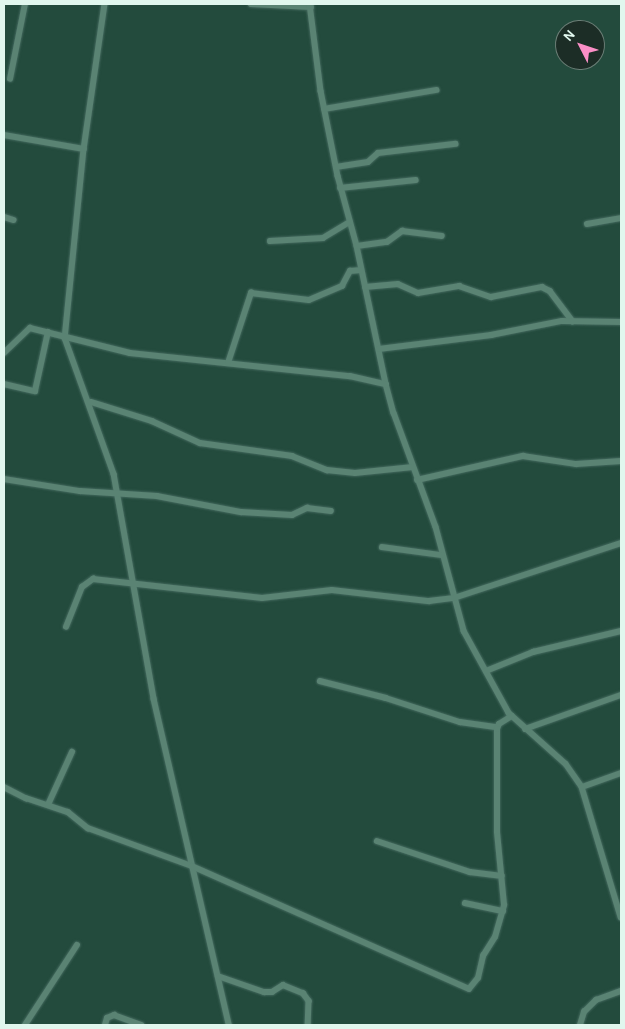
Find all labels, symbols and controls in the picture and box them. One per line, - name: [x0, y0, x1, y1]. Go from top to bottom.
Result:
- north arrow: [555, 20, 605, 70]
- text: N: [559, 26, 579, 45]

